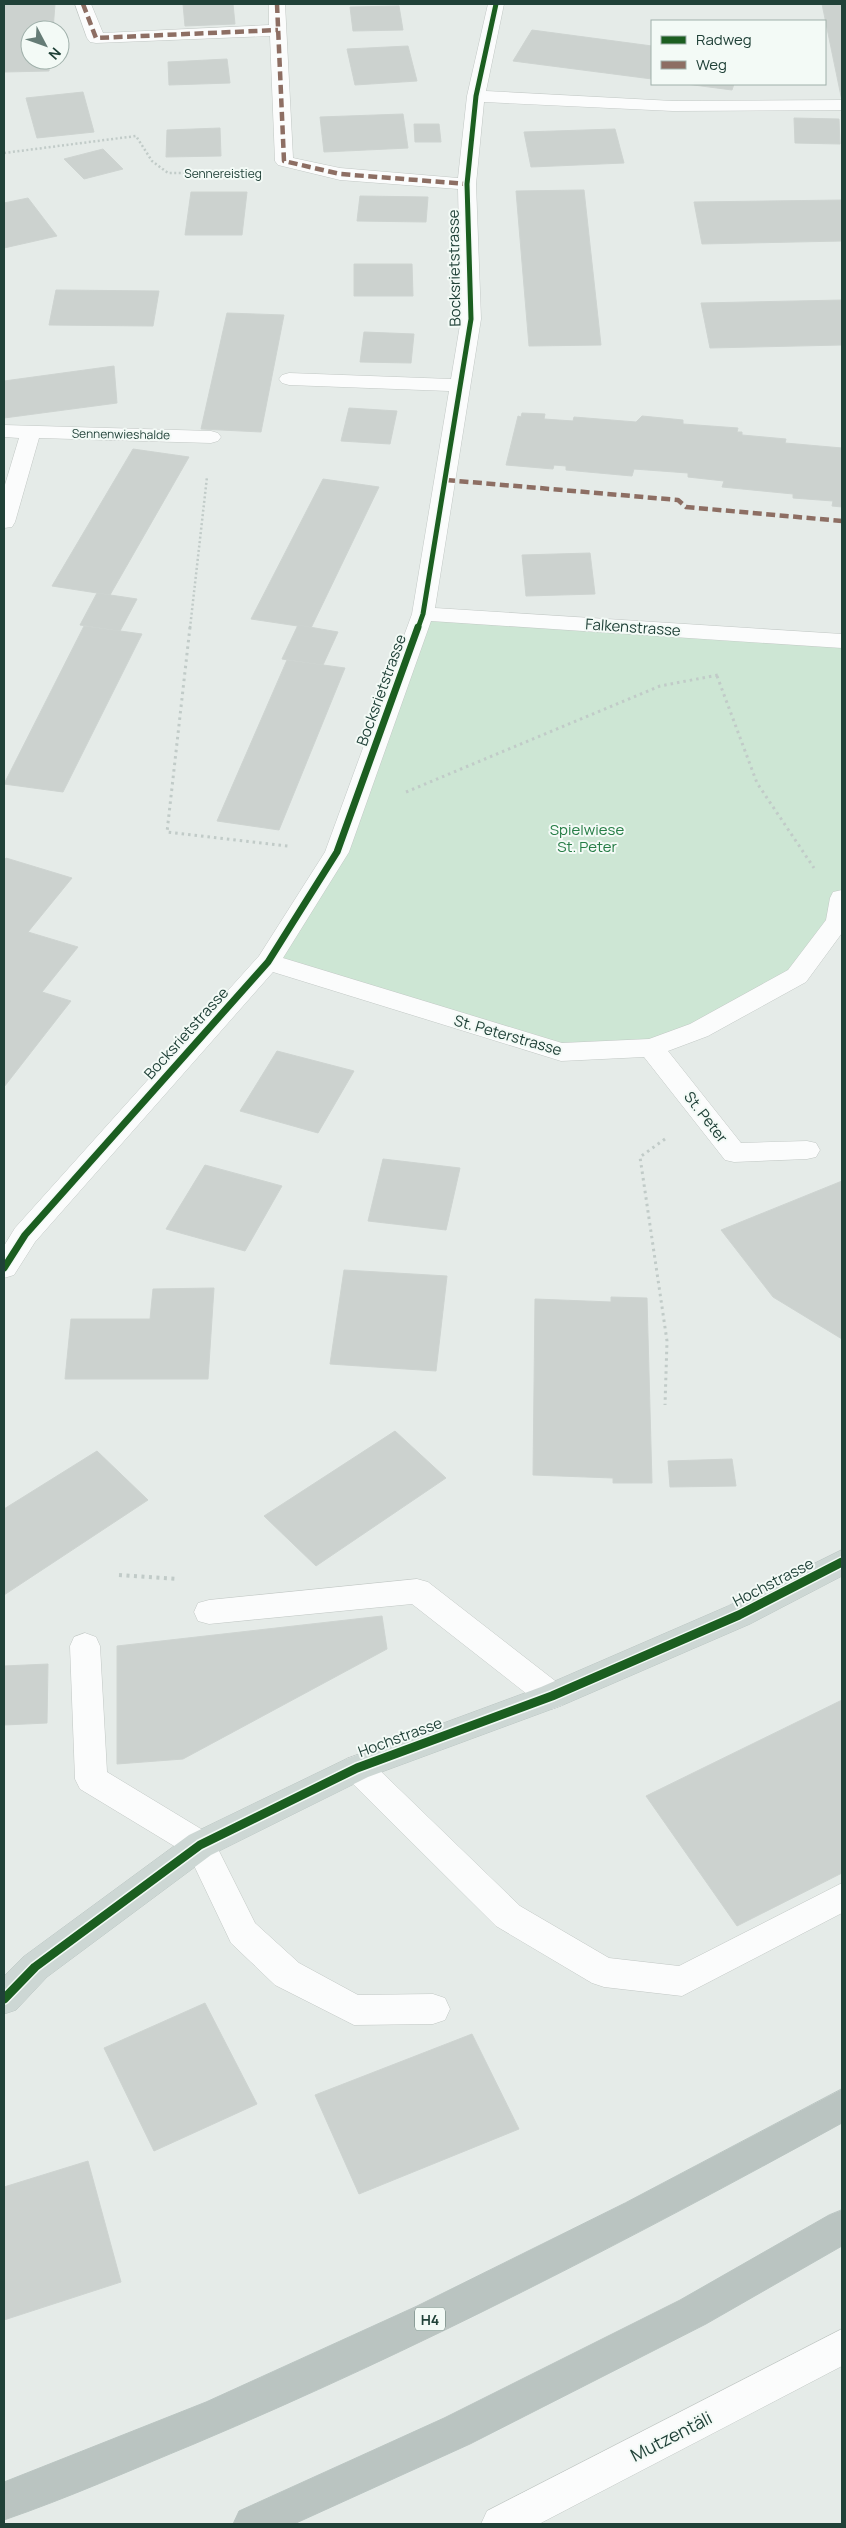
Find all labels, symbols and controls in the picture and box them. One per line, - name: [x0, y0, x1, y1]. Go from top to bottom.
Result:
- north arrow: [20, 20, 70, 70]
- legend: [651, 20, 826, 85]
- text: Radweg: [696, 29, 752, 50]
- text: N: [45, 44, 66, 64]
- text: Weg: [696, 54, 727, 75]
- street label: Sennereistieg: [184, 165, 262, 182]
- street label: Bocksrietstrasse: [442, 209, 466, 327]
- street label: Sennenwieshalde: [72, 425, 170, 443]
- street label: Falkenstrasse: [585, 613, 682, 641]
- street label: Bocksrietstrasse: [351, 631, 411, 749]
- park label: Spielwiese St. Peter: [550, 819, 624, 857]
- street label: Bocksrietstrasse: [139, 982, 233, 1084]
- street label: St. Peterstrasse: [452, 1010, 565, 1060]
- street label: St. Peter: [679, 1087, 733, 1147]
- street label: Hochstrasse: [729, 1553, 817, 1611]
- street label: Hochstrasse: [355, 1712, 445, 1762]
- road number: H4: [415, 2308, 445, 2330]
- street label: Mutzentäli: [626, 2405, 716, 2467]

